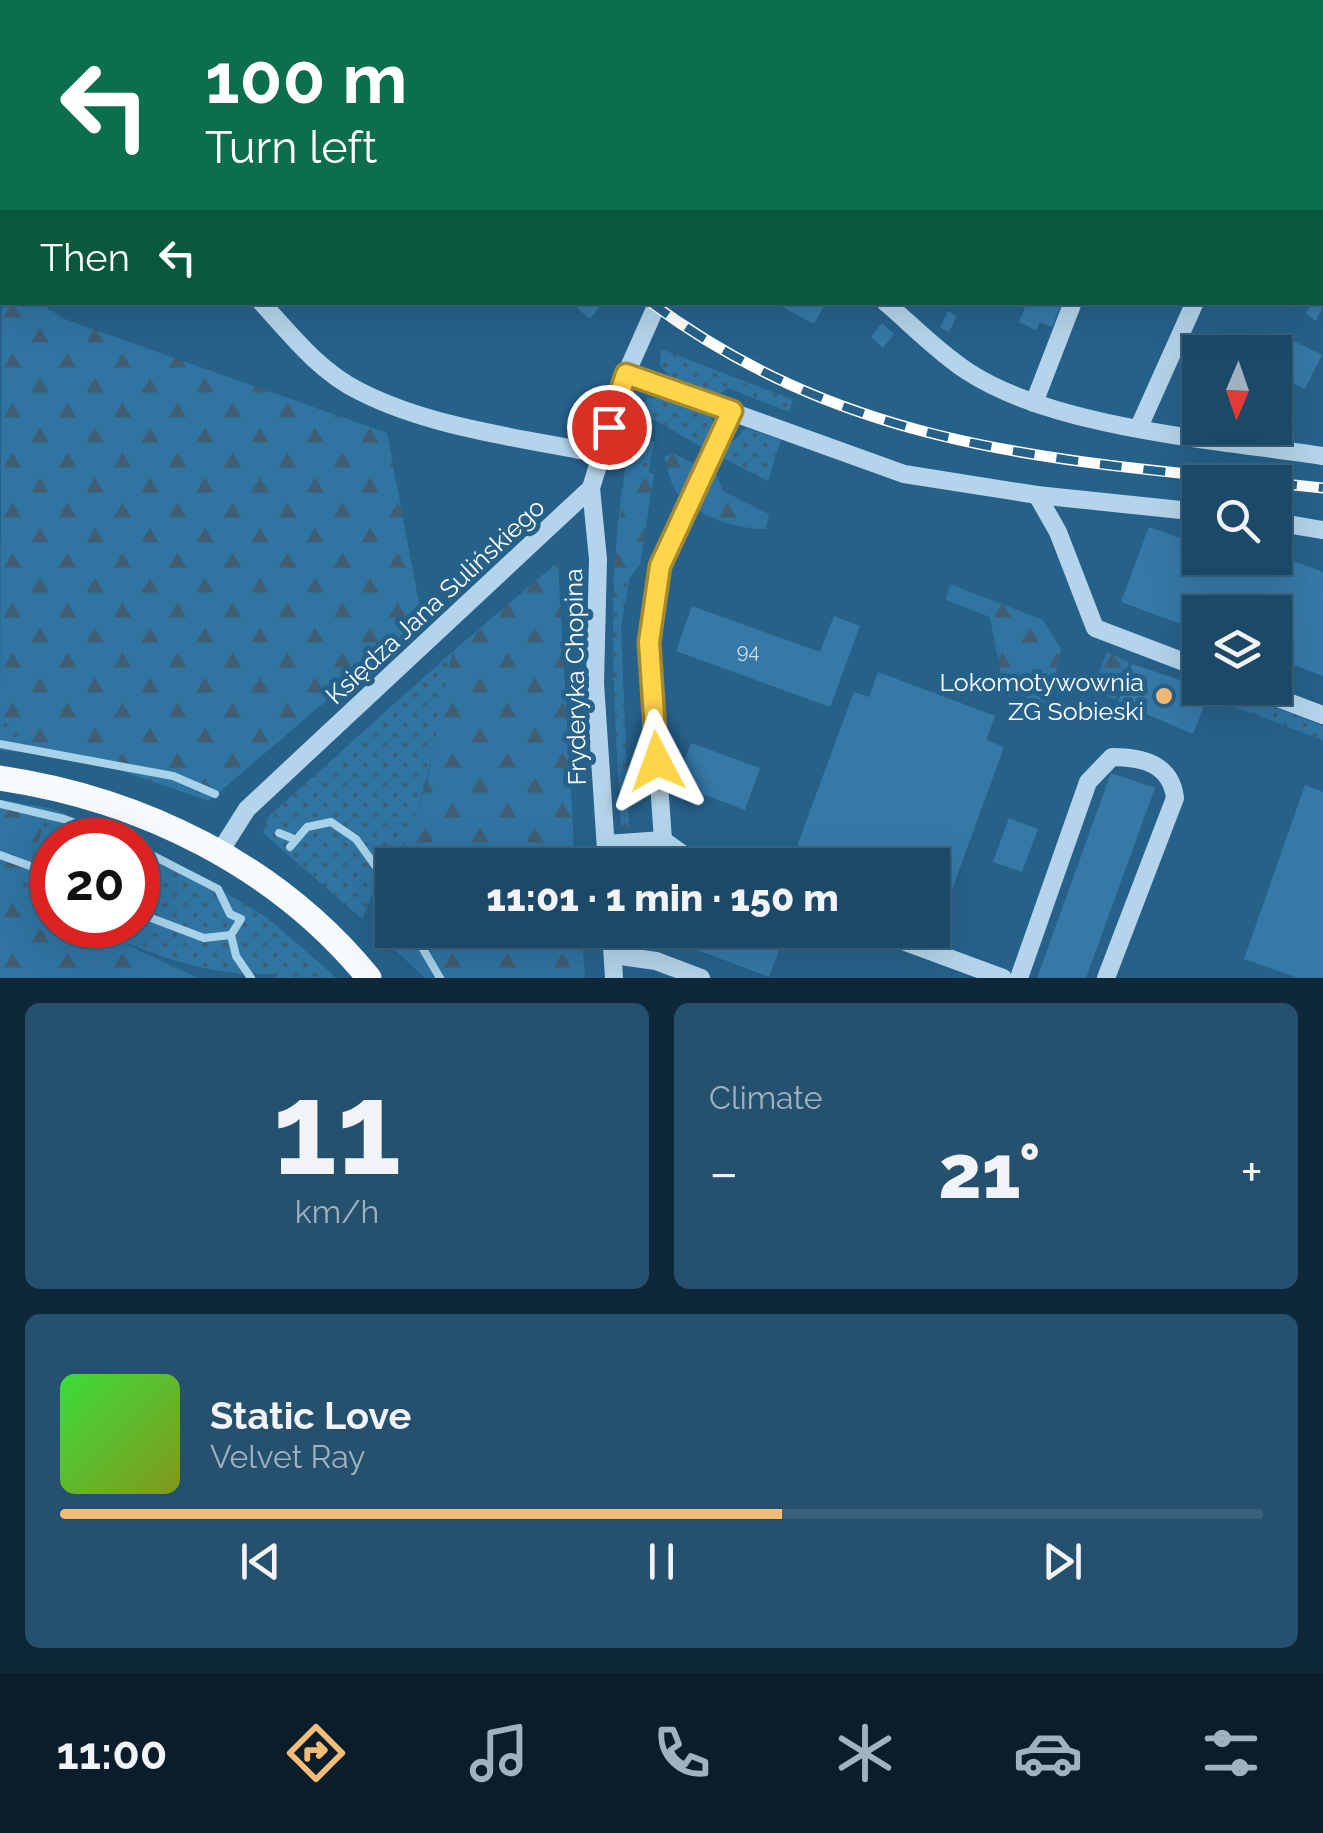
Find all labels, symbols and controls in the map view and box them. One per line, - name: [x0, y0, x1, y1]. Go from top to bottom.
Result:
- text: 100 m: [205, 37, 408, 119]
- icon: left: [40, 40, 170, 170]
- text: Turn left: [205, 121, 377, 174]
- icon: left: [150, 230, 205, 285]
- text: Then: [40, 235, 130, 280]
- north arrow: [1182, 335, 1292, 445]
- map controls: [1182, 335, 1292, 705]
- pin: [567, 385, 652, 470]
- icon: arrive: [582, 400, 637, 455]
- button: search: [1182, 465, 1292, 575]
- street label: Księdza Jana Sulińskiego: [319, 492, 551, 710]
- street label: Fryderyka Chopina: [558, 568, 592, 786]
- button: layers: [1182, 595, 1292, 705]
- house number: 94: [737, 639, 759, 663]
- place label: Lokomotywownia ZG Sobieski: [940, 667, 1144, 726]
- marker: Lokomotywownia ZG Sobieski: [1153, 685, 1175, 707]
- position arrow: [605, 709, 709, 813]
- speed limit sign: 20: [30, 818, 160, 948]
- text: 11:01 · 1 min · 150 m: [486, 875, 839, 920]
- text: 11: [273, 1052, 401, 1204]
- text: Climate: [709, 1079, 823, 1116]
- text: 21°: [938, 1127, 1041, 1216]
- text: −: [709, 1140, 739, 1205]
- text: +: [1240, 1140, 1263, 1205]
- text: km/h: [295, 1193, 379, 1230]
- text: Static Love: [210, 1393, 411, 1438]
- text: Velvet Ray: [210, 1438, 365, 1475]
- icon: previous: [233, 1534, 288, 1589]
- icon: pause: [634, 1534, 689, 1589]
- icon: next: [1035, 1534, 1090, 1589]
- icon: directions: [281, 1718, 351, 1788]
- icon: music: [464, 1718, 534, 1788]
- icon: phone: [647, 1718, 717, 1788]
- icon: climate: [830, 1718, 900, 1788]
- icon: car: [1013, 1718, 1083, 1788]
- icon: filters: [1196, 1718, 1266, 1788]
- text: 11:00: [57, 1727, 167, 1780]

